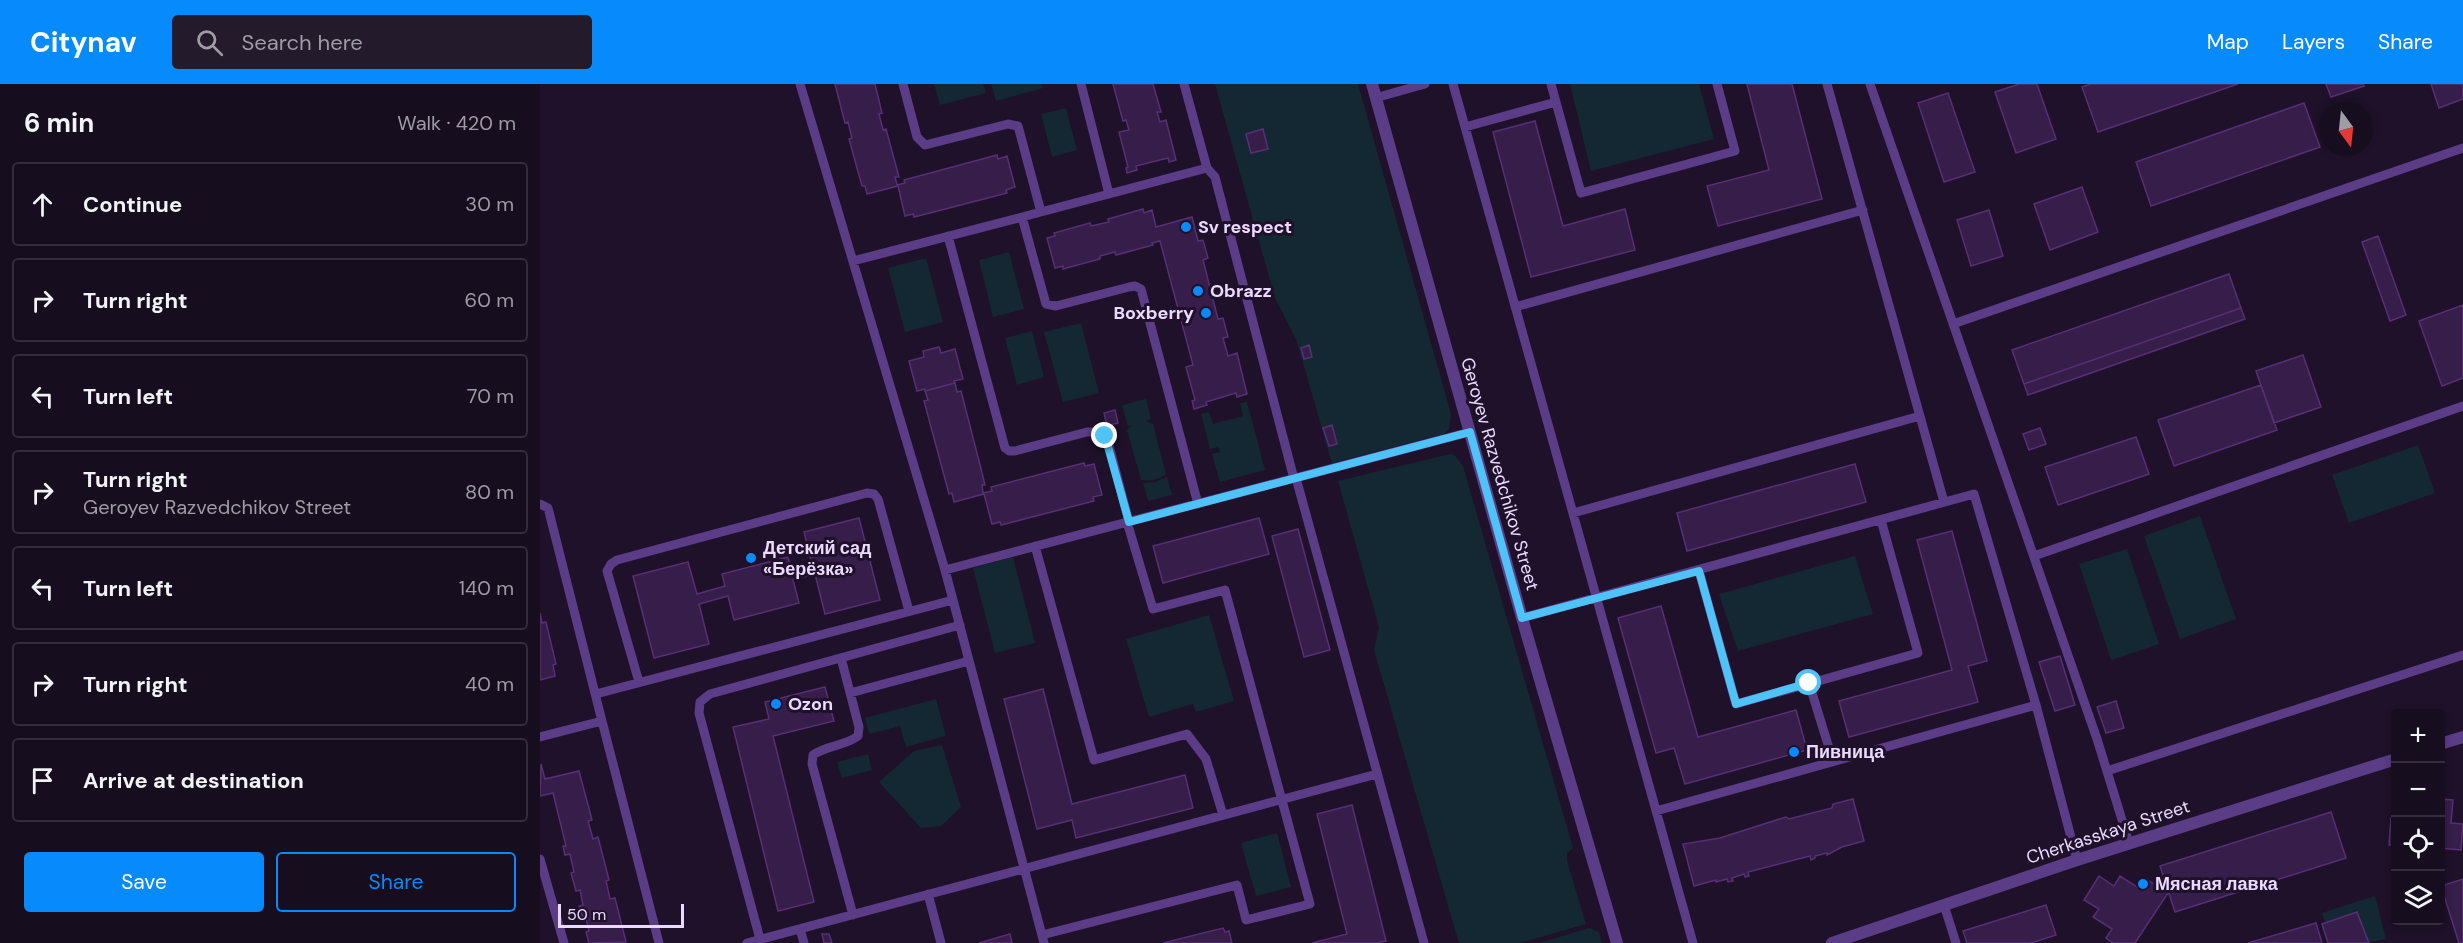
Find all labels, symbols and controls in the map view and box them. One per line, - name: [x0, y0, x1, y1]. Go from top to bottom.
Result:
- search box: [172, 15, 592, 69]
- text: Citynav: [30, 24, 136, 61]
- icon: search: [193, 26, 226, 59]
- text: Search here: [241, 28, 363, 57]
- text: Map: [2207, 28, 2249, 56]
- text: Layers: [2282, 28, 2345, 56]
- text: Share: [2378, 28, 2433, 56]
- north arrow: [2319, 102, 2373, 156]
- text: 6 min: [24, 106, 94, 140]
- text: Walk · 420 m: [397, 110, 516, 136]
- icon: ahead: [26, 188, 59, 221]
- text: Continue: [83, 190, 182, 219]
- text: 30 m: [465, 191, 514, 217]
- place label: Sv respect: [1198, 215, 1292, 239]
- marker: Sv respect: [1179, 220, 1193, 234]
- place label: Obrazz: [1210, 279, 1272, 303]
- icon: right: [26, 284, 59, 317]
- marker: Obrazz: [1191, 284, 1205, 298]
- text: Turn right: [83, 286, 188, 315]
- text: 60 m: [465, 287, 514, 313]
- place label: Boxberry: [1114, 301, 1194, 325]
- marker: Boxberry: [1199, 306, 1213, 320]
- street label: Geroyev Razvedchikov Street: [1455, 355, 1545, 593]
- icon: left: [26, 380, 59, 413]
- text: Turn left: [83, 382, 173, 411]
- text: 70 m: [467, 383, 514, 409]
- route end: [1091, 422, 1117, 448]
- text: Turn right: [83, 465, 188, 494]
- icon: right: [26, 476, 59, 509]
- text: 80 m: [465, 479, 514, 505]
- text: Geroyev Razvedchikov Street: [83, 494, 351, 520]
- place label: Детский сад «Берёзка»: [763, 536, 872, 581]
- marker: Детский сад «Берёзка»: [744, 551, 758, 565]
- icon: left: [26, 572, 59, 605]
- text: Turn left: [83, 574, 173, 603]
- text: 140 m: [459, 575, 514, 601]
- icon: right: [26, 668, 59, 701]
- route start: [1795, 669, 1821, 695]
- text: Turn right: [83, 670, 188, 699]
- text: 40 m: [465, 671, 514, 697]
- place label: Ozon: [788, 692, 833, 716]
- marker: Ozon: [769, 697, 783, 711]
- map controls: [2391, 709, 2445, 925]
- button: +: [2391, 709, 2445, 763]
- place label: Пивница: [1806, 740, 1885, 764]
- marker: Пивница: [1787, 745, 1801, 759]
- button: −: [2391, 763, 2445, 817]
- icon: arrive: [26, 764, 59, 797]
- text: Arrive at destination: [83, 766, 304, 795]
- street label: Cherkasskaya Street: [2023, 794, 2193, 870]
- button: locate: [2391, 817, 2445, 871]
- button: Save: [24, 852, 264, 912]
- button: Share: [276, 852, 516, 912]
- button: layers: [2391, 871, 2445, 925]
- place label: Мясная лавка: [2155, 872, 2279, 896]
- marker: Мясная лавка: [2136, 877, 2150, 891]
- scale bar: [558, 901, 684, 928]
- text: 50 m: [567, 904, 606, 925]

